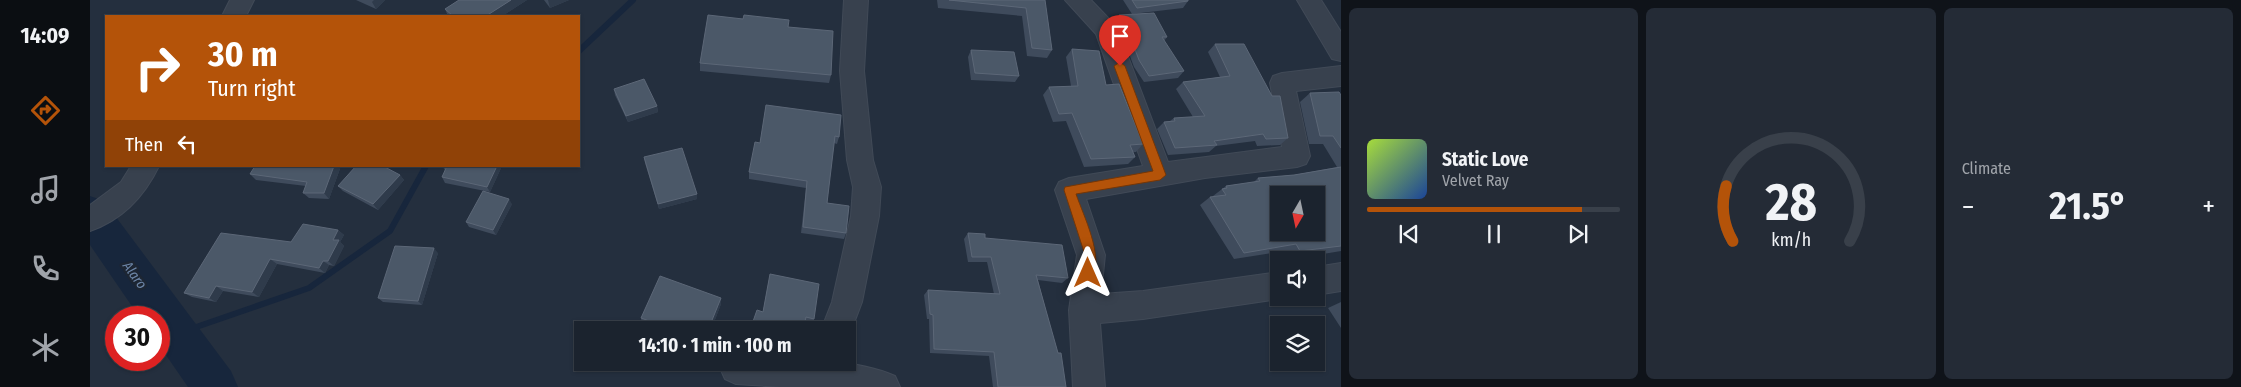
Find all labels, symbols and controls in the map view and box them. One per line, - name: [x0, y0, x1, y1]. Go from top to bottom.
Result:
- pin: [1099, 15, 1141, 66]
- text: 14:09: [21, 22, 69, 49]
- icon: arrive: [1106, 22, 1134, 50]
- text: 30 m: [208, 33, 278, 75]
- icon: right: [125, 35, 190, 100]
- text: Turn right: [208, 75, 296, 102]
- icon: directions: [28, 93, 63, 128]
- icon: left: [173, 130, 201, 158]
- text: Then: [125, 133, 163, 156]
- text: Static Love: [1442, 148, 1529, 171]
- text: Climate: [1962, 159, 2011, 178]
- text: Velvet Ray: [1442, 171, 1509, 190]
- text: 28: [1764, 171, 1817, 234]
- icon: music: [28, 172, 63, 207]
- text: 21.5°: [2049, 183, 2127, 229]
- north arrow: [1270, 186, 1325, 241]
- map controls: [1270, 186, 1325, 371]
- text: −: [1962, 190, 1974, 223]
- text: +: [2202, 190, 2215, 223]
- icon: previous: [1395, 220, 1423, 248]
- icon: pause: [1480, 220, 1508, 248]
- icon: next: [1564, 220, 1592, 248]
- text: km/h: [1771, 229, 1811, 251]
- position arrow: [1061, 246, 1113, 298]
- icon: phone: [28, 251, 63, 286]
- button: sound: [1270, 251, 1325, 306]
- water label: Alaro: [118, 257, 150, 292]
- speed limit sign: 30: [105, 306, 170, 371]
- button: layers: [1270, 316, 1325, 371]
- icon: climate: [28, 330, 63, 365]
- text: 14:10 · 1 min · 100 m: [638, 334, 792, 357]

